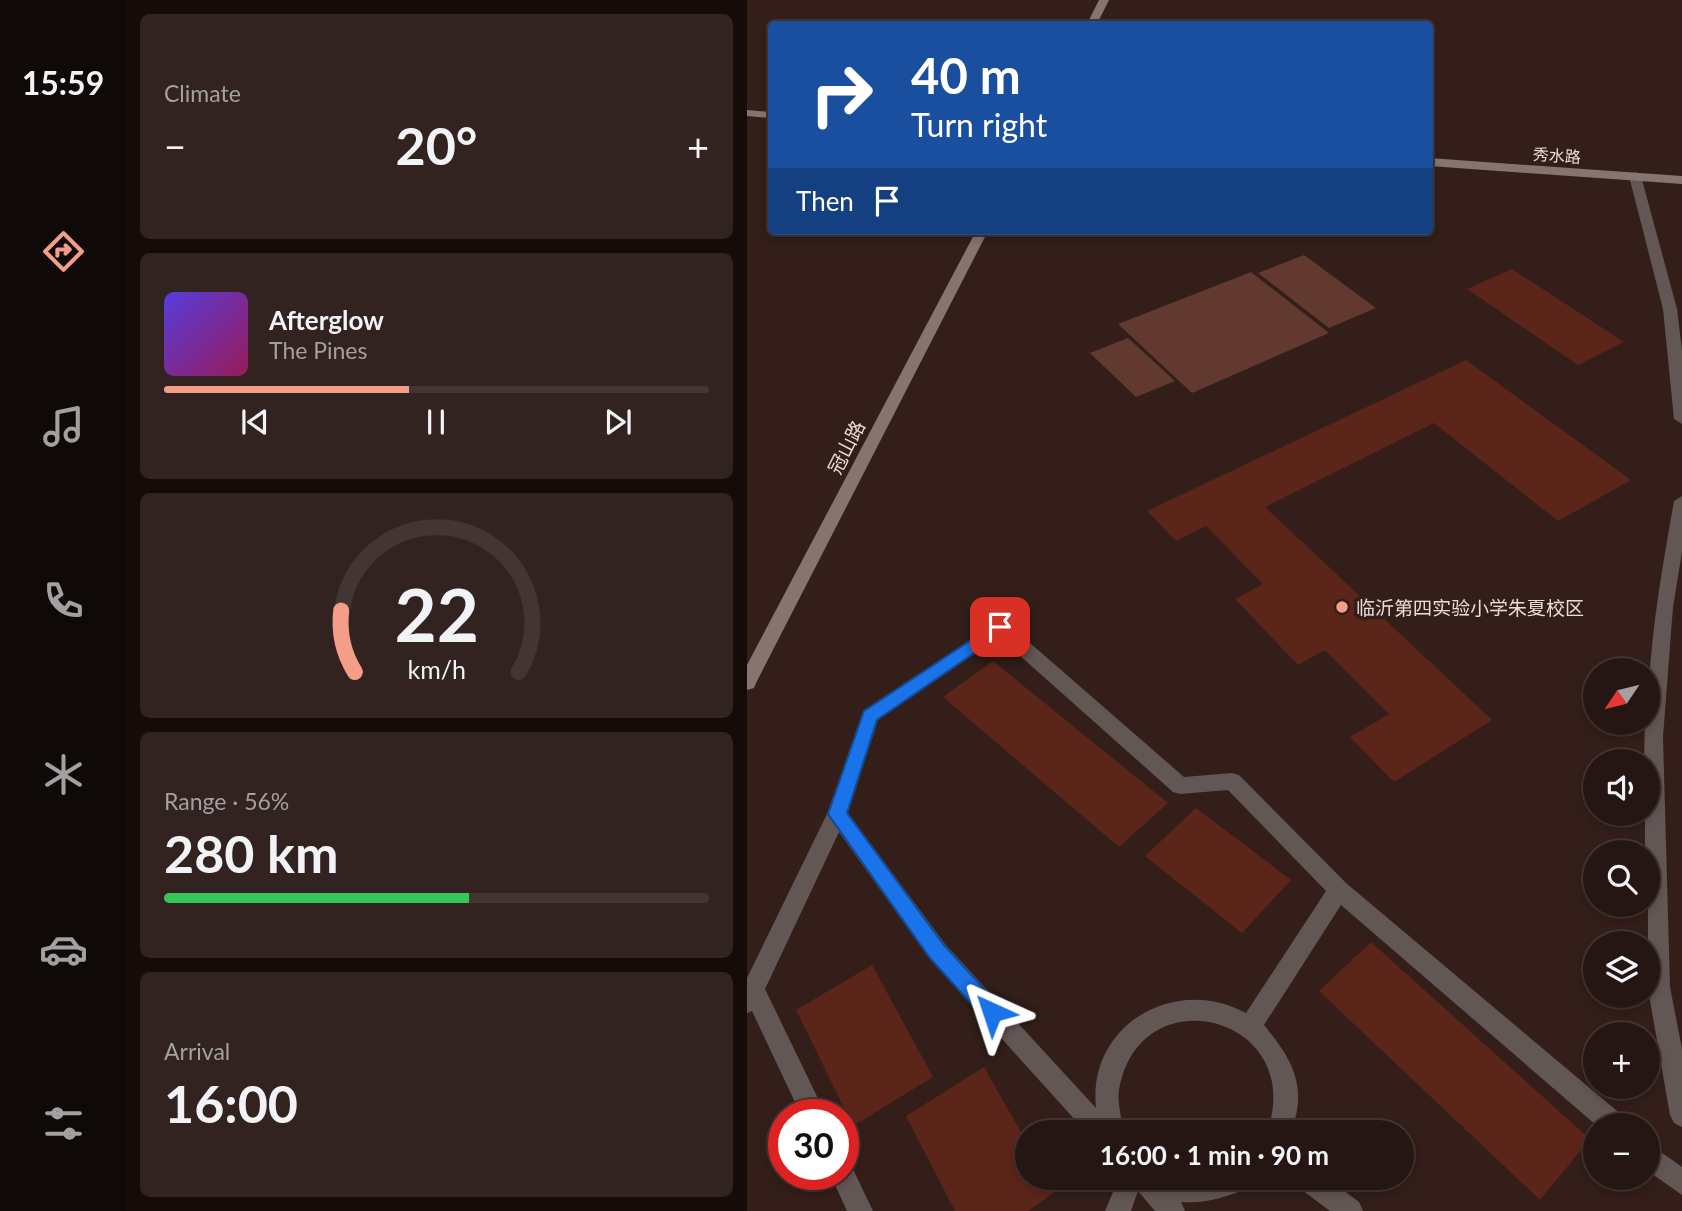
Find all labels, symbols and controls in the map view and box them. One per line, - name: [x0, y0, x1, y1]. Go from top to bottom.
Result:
- text: 40 m: [911, 46, 1021, 104]
- icon: right: [796, 49, 887, 140]
- text: 15:59: [22, 63, 104, 102]
- text: Climate: [164, 79, 241, 107]
- text: Turn right: [911, 105, 1047, 144]
- text: 20°: [396, 114, 477, 176]
- text: −: [164, 123, 186, 169]
- text: +: [687, 123, 709, 169]
- street label: 秀水路: [1532, 144, 1582, 166]
- icon: arrive: [868, 182, 906, 220]
- text: Then: [796, 185, 854, 217]
- icon: directions: [39, 227, 88, 276]
- text: Afterglow: [269, 304, 384, 336]
- text: The Pines: [269, 336, 367, 364]
- icon: music: [39, 402, 88, 451]
- icon: previous: [236, 403, 274, 441]
- icon: pause: [417, 403, 455, 441]
- icon: next: [599, 403, 637, 441]
- street label: 冠山路: [823, 416, 869, 478]
- text: 22: [394, 570, 479, 658]
- icon: phone: [39, 576, 88, 625]
- place label: 临沂第四实验小学朱夏校区: [1356, 596, 1584, 619]
- pin: [970, 597, 1030, 657]
- marker: 临沂第四实验小学朱夏校区: [1334, 599, 1350, 615]
- icon: arrive: [981, 608, 1019, 646]
- text: km/h: [407, 653, 466, 683]
- north arrow: [1583, 658, 1661, 735]
- map controls: [1583, 658, 1660, 1190]
- button: sound: [1583, 749, 1660, 826]
- icon: climate: [39, 750, 88, 799]
- text: Range · 56%: [164, 787, 289, 815]
- text: 280 km: [164, 822, 338, 884]
- button: search: [1583, 840, 1660, 917]
- icon: car: [39, 925, 88, 974]
- button: layers: [1583, 931, 1660, 1008]
- position arrow: [955, 975, 1029, 1049]
- button: +: [1583, 1022, 1660, 1099]
- text: Arrival: [164, 1037, 230, 1065]
- text: 16:00: [164, 1072, 298, 1134]
- icon: filters: [39, 1099, 88, 1148]
- speed limit sign: 30: [768, 1099, 859, 1190]
- button: −: [1583, 1113, 1660, 1190]
- text: 16:00 · 1 min · 90 m: [1100, 1139, 1329, 1171]

